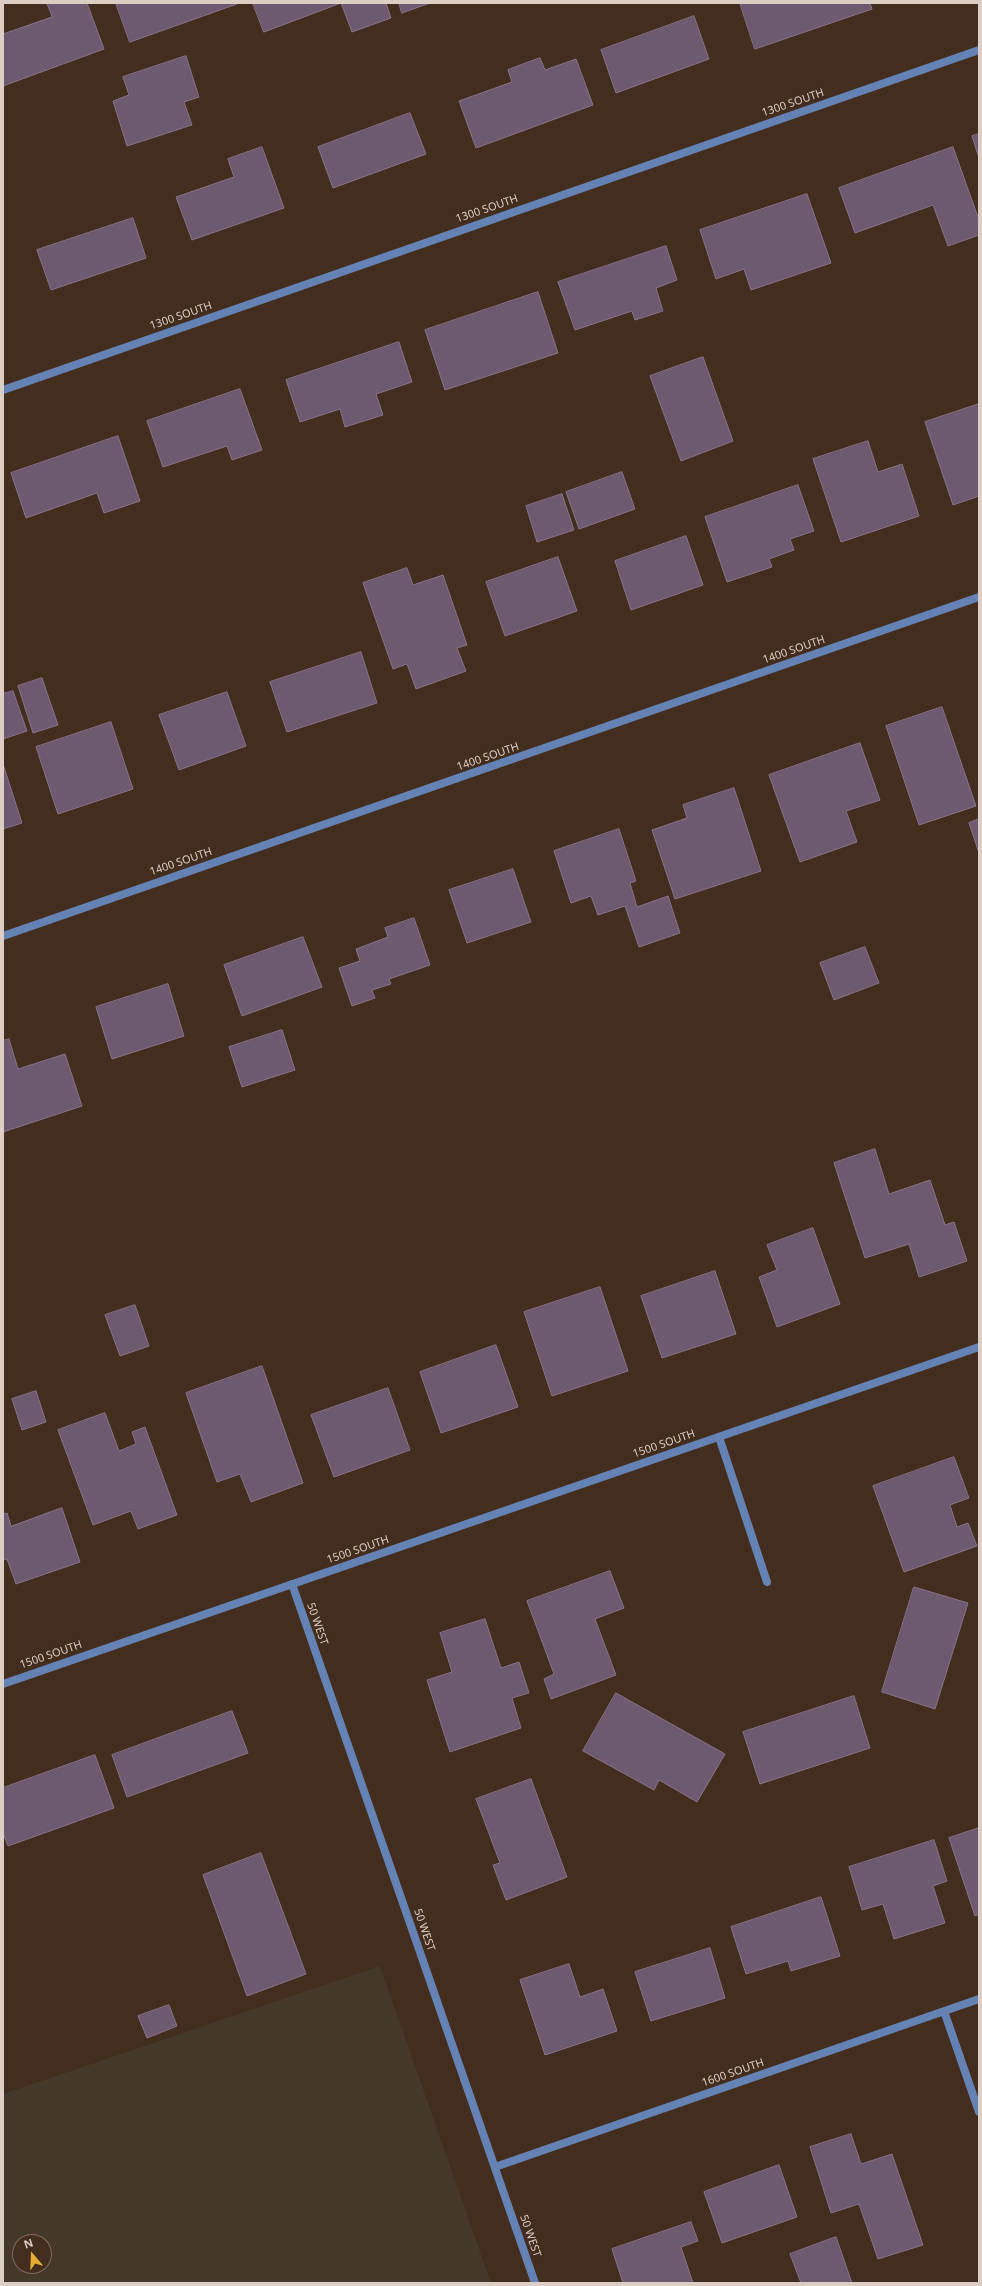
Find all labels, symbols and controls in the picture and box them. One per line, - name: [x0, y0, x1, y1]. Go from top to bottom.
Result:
- street label: 1300 SOUTH: [760, 86, 826, 120]
- street label: 1300 SOUTH: [454, 192, 520, 226]
- street label: 1300 SOUTH: [148, 299, 214, 333]
- street label: 1400 SOUTH: [761, 633, 827, 667]
- street label: 1400 SOUTH: [455, 740, 521, 774]
- street label: 1400 SOUTH: [148, 845, 214, 879]
- street label: 1500 SOUTH: [631, 1427, 697, 1461]
- street label: 1500 SOUTH: [325, 1533, 391, 1567]
- street label: 50 WEST: [304, 1601, 330, 1647]
- street label: 1500 SOUTH: [18, 1638, 84, 1672]
- street label: 50 WEST: [411, 1907, 437, 1953]
- street label: 1600 SOUTH: [700, 2056, 766, 2090]
- street label: 50 WEST: [517, 2213, 543, 2259]
- north arrow: [12, 2234, 52, 2274]
- text: N: [22, 2235, 35, 2252]

